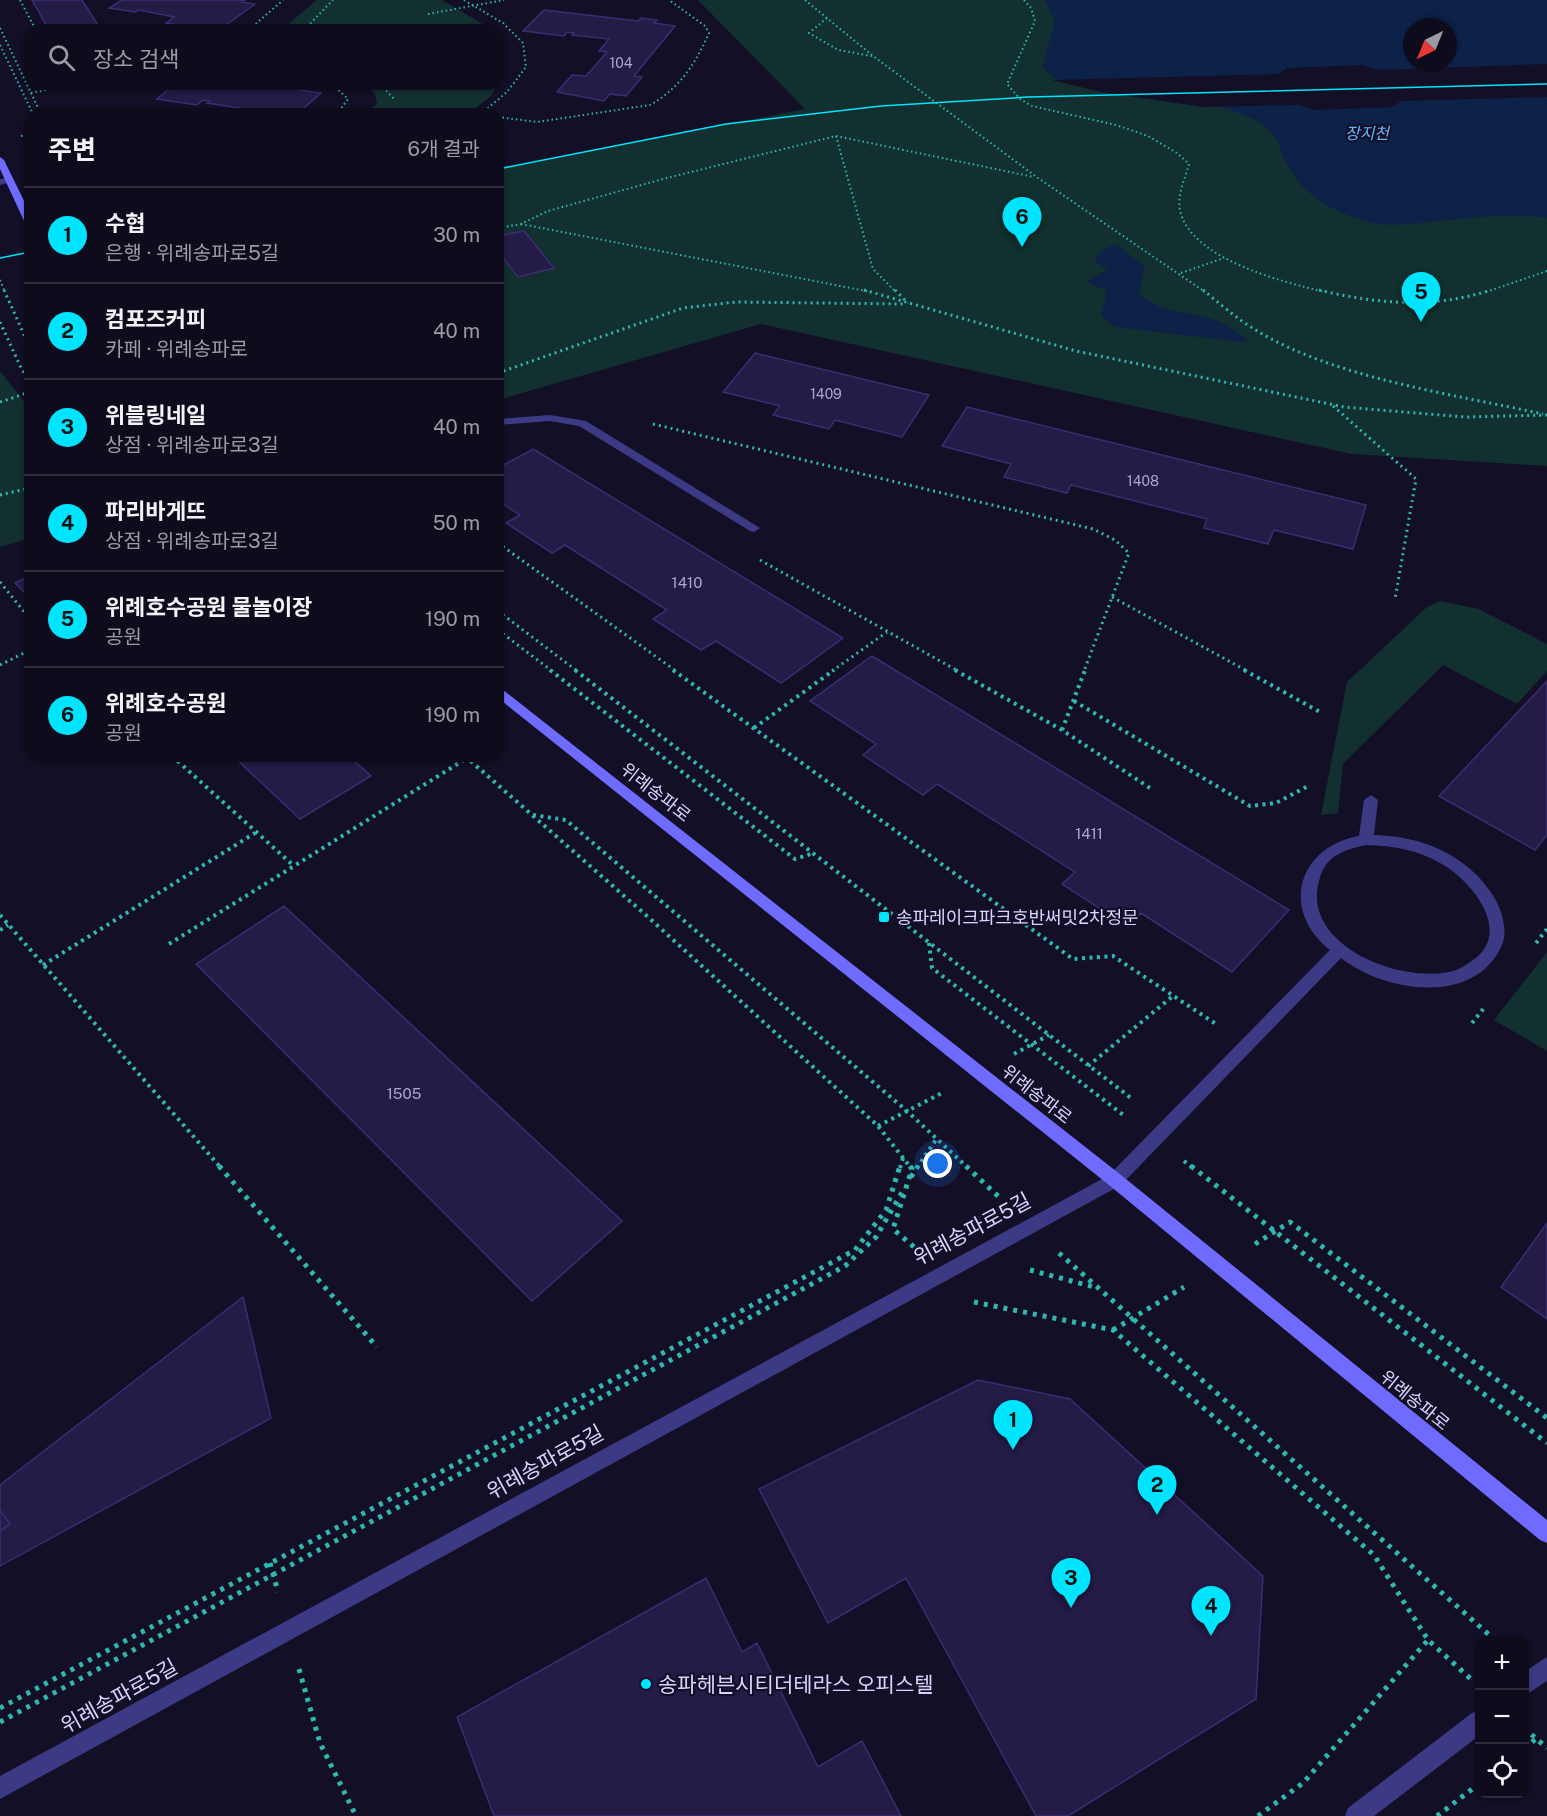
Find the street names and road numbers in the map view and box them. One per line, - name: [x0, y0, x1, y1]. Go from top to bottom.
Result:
- street label: 위례송파로: [617, 758, 695, 826]
- street label: 위례송파로: [998, 1060, 1076, 1128]
- street label: 위례송파로5길: [909, 1188, 1035, 1270]
- street label: 위례송파로: [1376, 1366, 1454, 1434]
- street label: 위례송파로5길: [482, 1420, 608, 1504]
- street label: 위례송파로5길: [56, 1654, 182, 1738]

